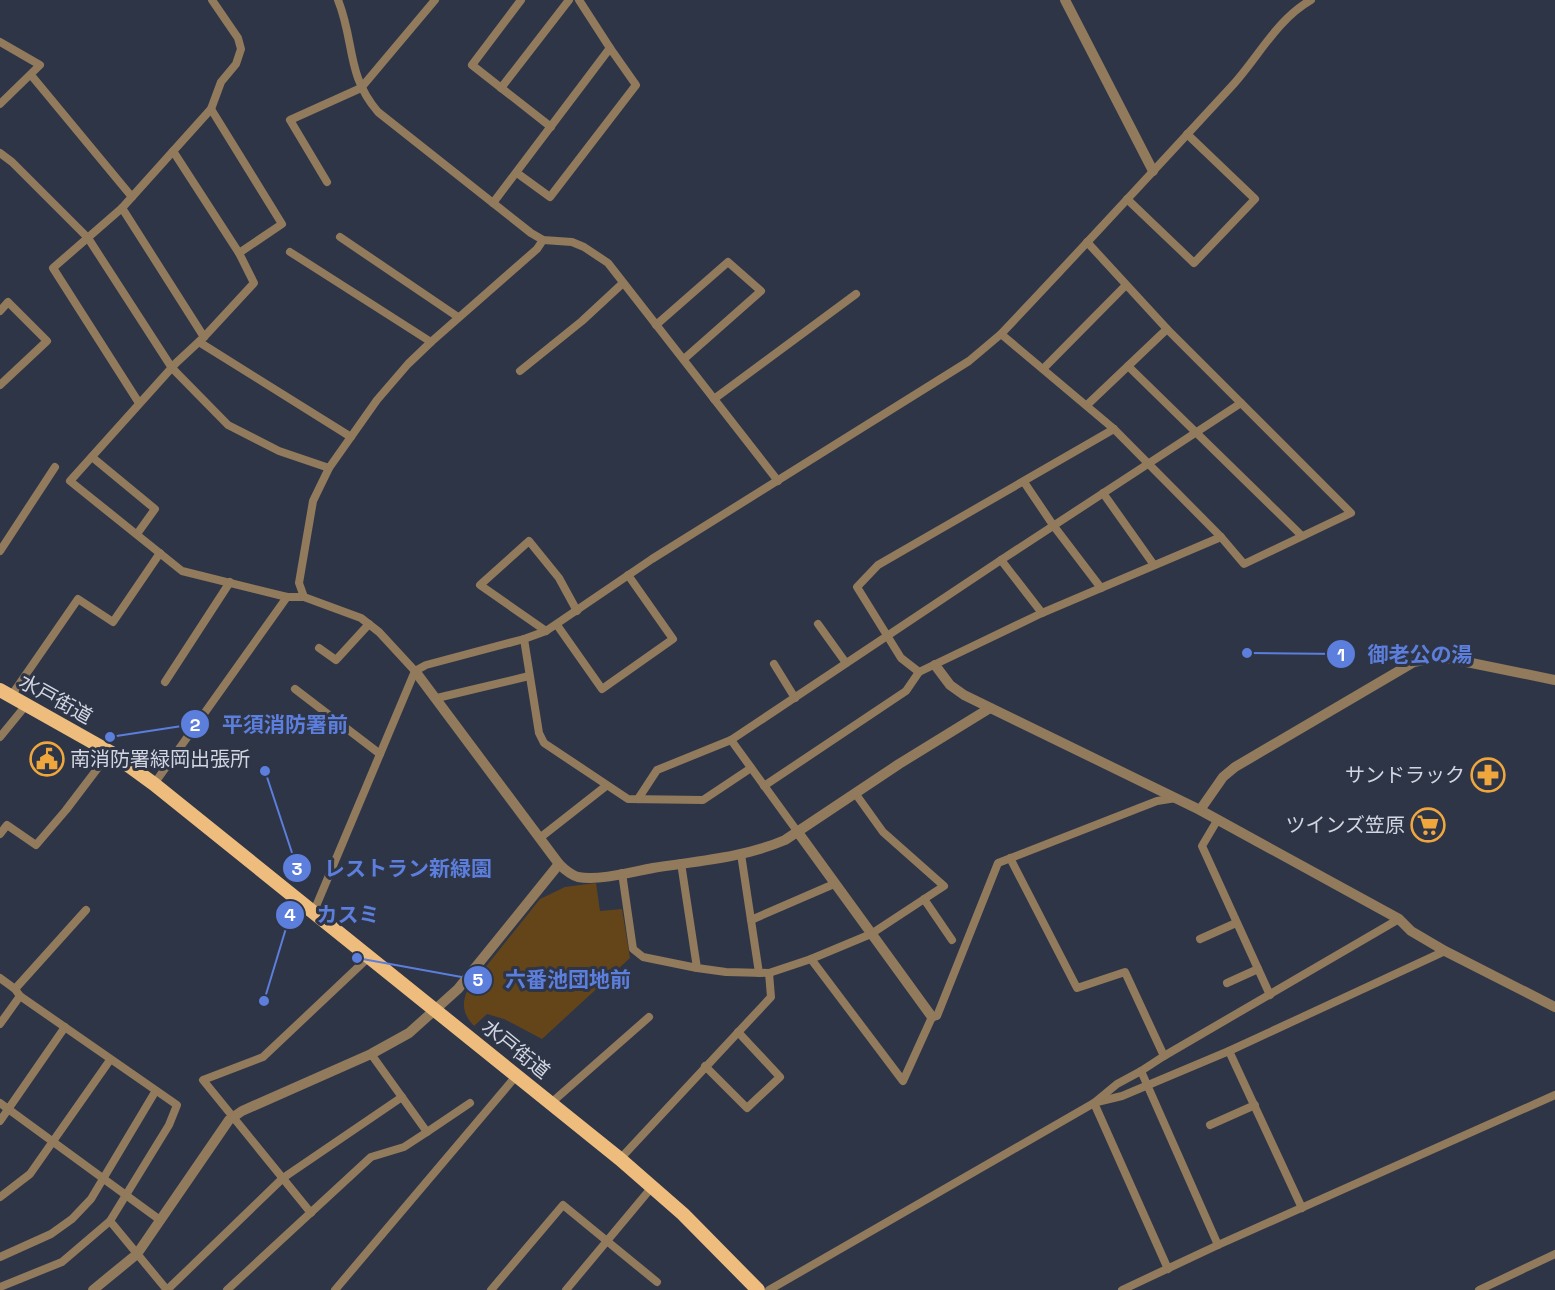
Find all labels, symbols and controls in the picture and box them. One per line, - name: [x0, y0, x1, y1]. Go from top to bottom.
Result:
- callout: 御老公の湯: [1326, 635, 1485, 674]
- text: 御老公の湯: [1368, 641, 1473, 668]
- text: 1: [1337, 643, 1345, 666]
- street label: 水戸街道: [15, 668, 97, 730]
- callout: 平須消防署前: [180, 705, 360, 744]
- text: 平須消防署前: [222, 711, 348, 738]
- text: 2: [190, 713, 201, 736]
- public building icon: 南消防署緑岡出張所: [29, 741, 65, 777]
- place label: 南消防署緑岡出張所: [70, 746, 250, 772]
- pharmacy icon: サンドラック: [1470, 757, 1506, 793]
- place label: サンドラック: [1345, 762, 1465, 788]
- supermarket icon: ツインズ笠原: [1410, 807, 1446, 843]
- place label: ツインズ笠原: [1285, 812, 1405, 838]
- callout: レストラン新緑園: [282, 849, 504, 888]
- text: レストラン新緑園: [324, 855, 492, 882]
- text: 3: [292, 857, 303, 880]
- callout: カスミ: [275, 895, 392, 934]
- text: カスミ: [317, 901, 380, 928]
- text: 4: [284, 903, 296, 926]
- callout: 六番池団地前: [463, 960, 643, 999]
- text: 六番池団地前: [505, 966, 631, 993]
- text: 5: [473, 968, 484, 991]
- street label: 水戸街道: [477, 1014, 555, 1084]

